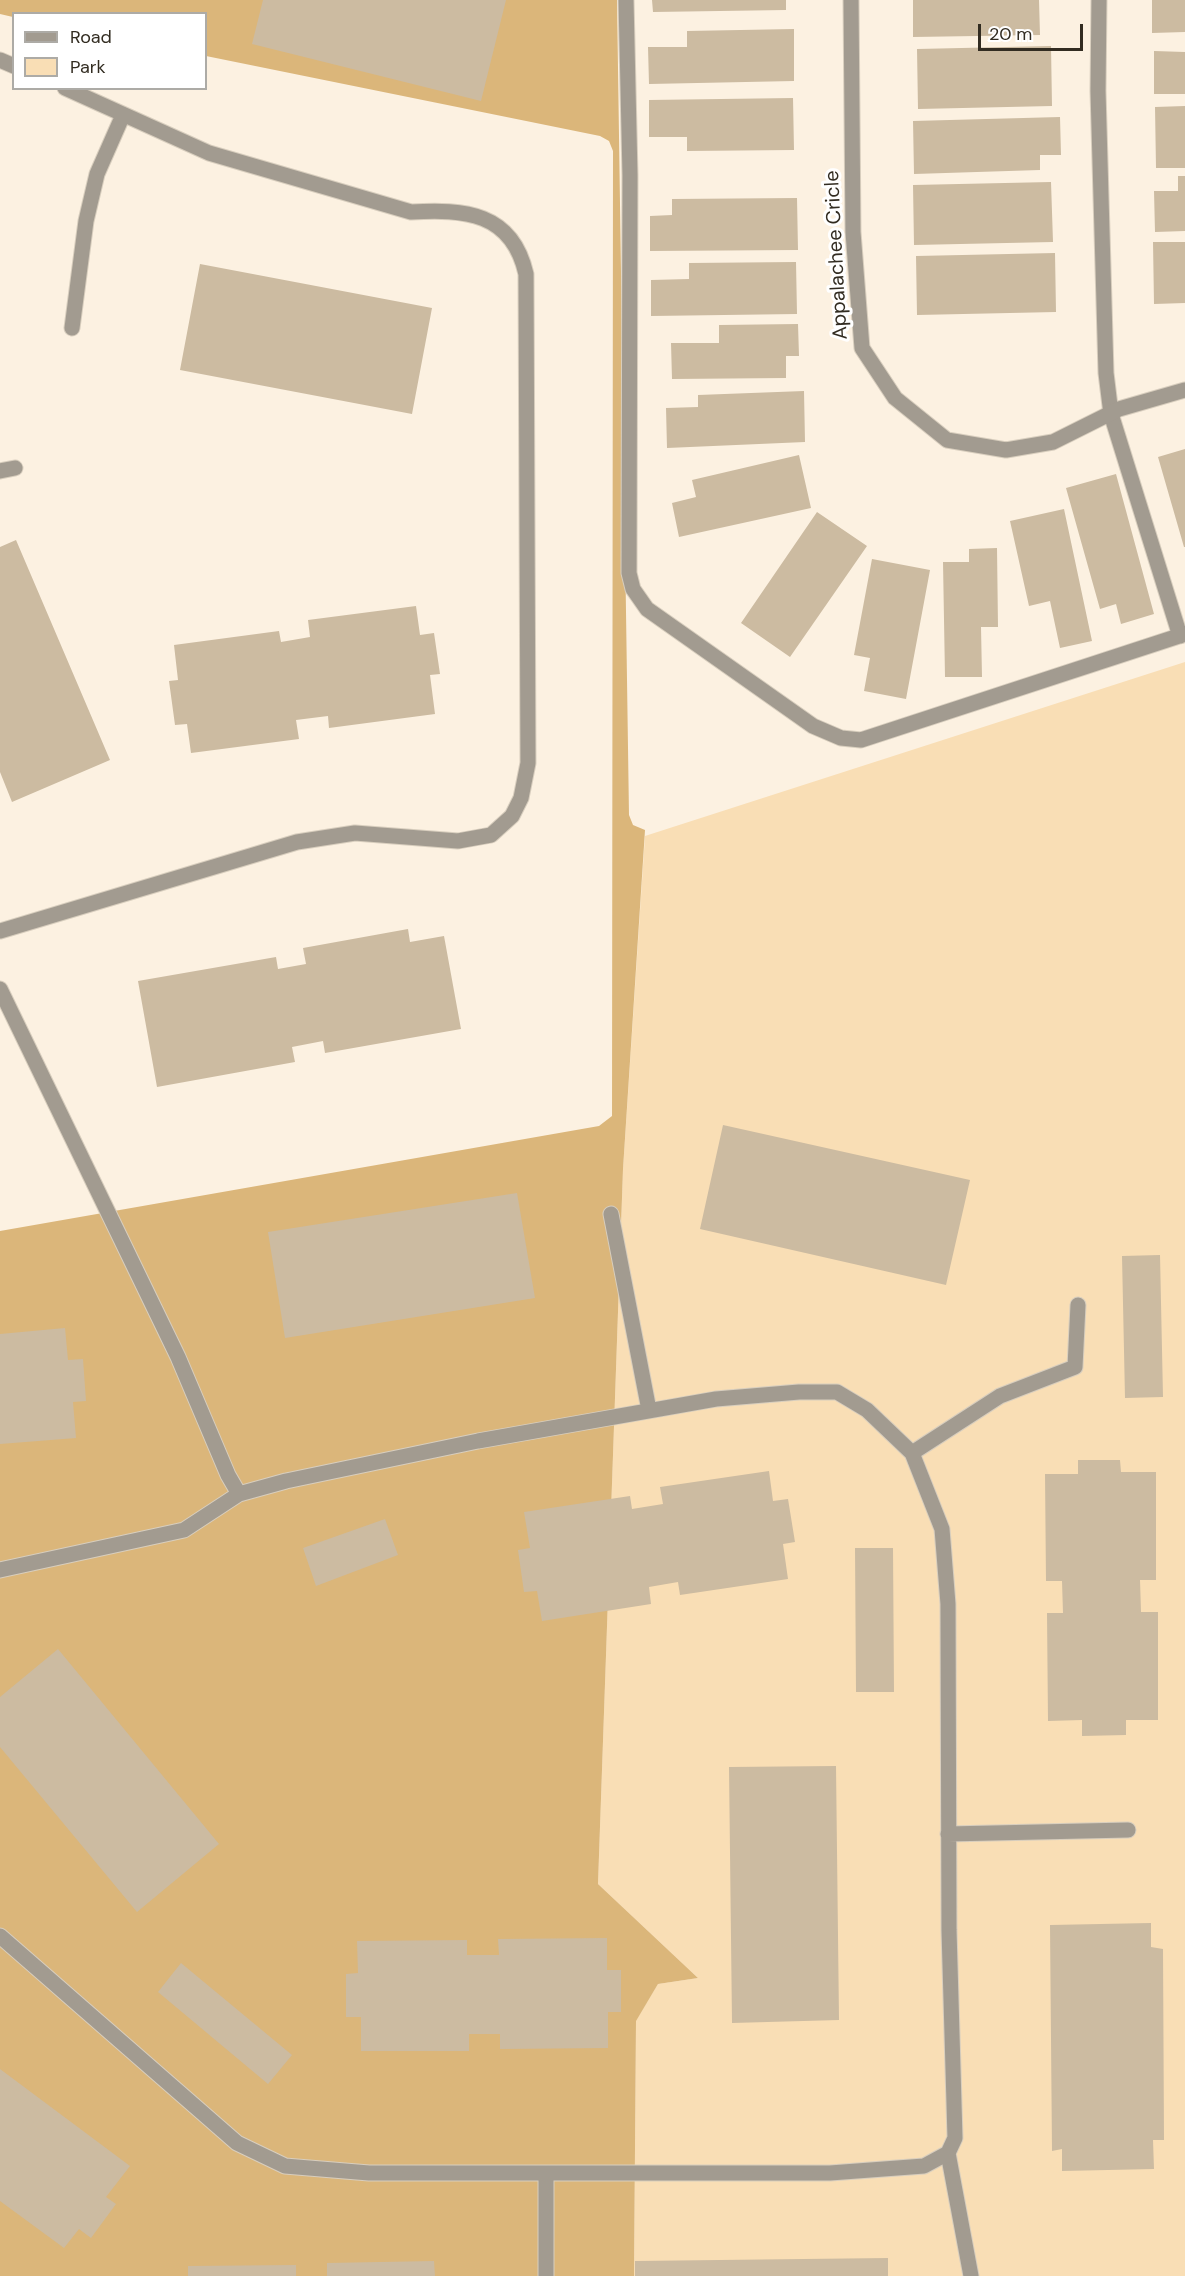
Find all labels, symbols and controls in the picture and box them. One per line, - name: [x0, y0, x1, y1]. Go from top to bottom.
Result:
- legend: [12, 12, 207, 90]
- scale bar: [981, 12, 1086, 50]
- text: 20 m: [989, 22, 1032, 46]
- text: Road: [70, 25, 112, 49]
- text: Park: [70, 55, 106, 79]
- street label: Appalachee Cricle: [821, 170, 853, 340]

